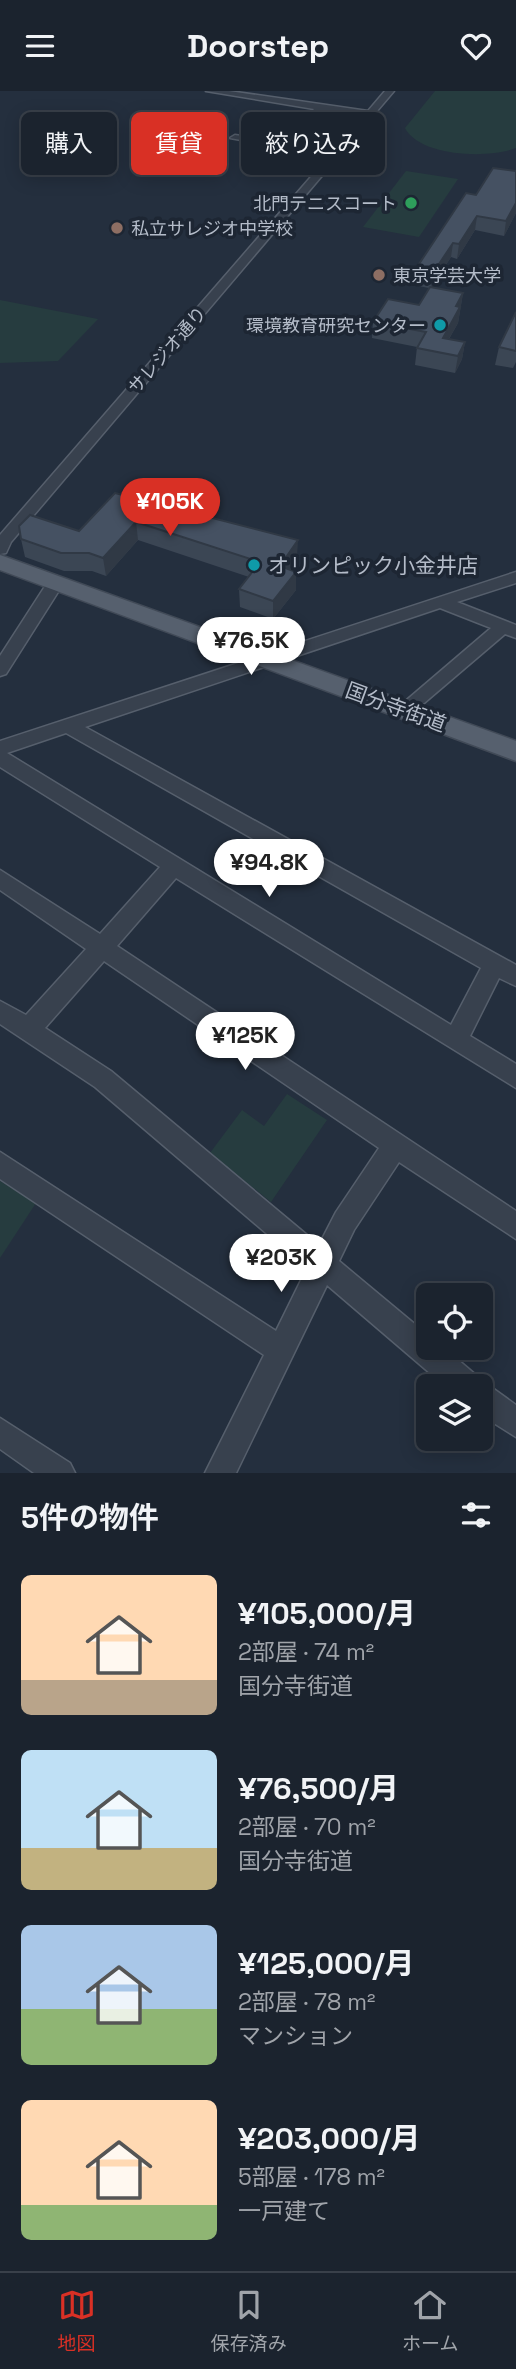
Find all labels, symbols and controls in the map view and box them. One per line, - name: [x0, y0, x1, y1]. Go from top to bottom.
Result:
- text: Doorstep: [187, 26, 329, 66]
- icon: menu: [21, 27, 59, 65]
- icon: heart: [457, 27, 495, 65]
- chip: 購入: [21, 112, 117, 175]
- chip: 賃貸: [131, 112, 227, 175]
- chip: 絞り込み: [241, 112, 385, 175]
- place label: 北門テニスコート: [253, 192, 397, 215]
- marker: 北門テニスコート: [403, 195, 419, 211]
- place label: 私立サレジオ中学校: [131, 217, 293, 240]
- marker: 私立サレジオ中学校: [109, 220, 125, 236]
- place label: 東京学芸大学: [393, 264, 501, 287]
- marker: 東京学芸大学: [371, 267, 387, 283]
- street label: サレジオ通り: [123, 302, 211, 398]
- place label: 環境教育研究センター: [246, 314, 426, 337]
- marker: 環境教育研究センター: [432, 317, 448, 333]
- pin: ¥105K: [121, 479, 219, 538]
- text: ¥105K: [136, 486, 204, 516]
- place label: オリンピック小金井店: [268, 552, 478, 579]
- marker: オリンピック小金井店: [246, 557, 262, 573]
- pin: ¥76.5K: [194, 617, 308, 677]
- text: ¥76.5K: [213, 625, 289, 655]
- street label: 国分寺街道: [342, 676, 450, 738]
- pin: ¥94.8K: [212, 839, 326, 899]
- text: ¥94.8K: [230, 847, 308, 877]
- pin: ¥125K: [196, 1013, 294, 1072]
- text: ¥125K: [212, 1020, 278, 1050]
- pin: ¥203K: [232, 1235, 330, 1294]
- text: ¥203K: [245, 1242, 317, 1272]
- map controls: [416, 1283, 493, 1451]
- button: locate: [416, 1283, 493, 1360]
- button: layers: [416, 1374, 493, 1451]
- icon: filters: [457, 1496, 495, 1534]
- text: 5件の物件: [21, 1498, 159, 1537]
- text: ¥105,000/月: [238, 1594, 416, 1633]
- icon: home: [77, 1603, 161, 1687]
- text: 2部屋 · 74 m²: [238, 1637, 374, 1667]
- text: 国分寺街道: [238, 1671, 353, 1701]
- text: ¥76,500/月: [238, 1769, 399, 1808]
- icon: home: [77, 1778, 161, 1862]
- text: 2部屋 · 70 m²: [238, 1812, 376, 1842]
- text: 国分寺街道: [238, 1846, 353, 1876]
- text: ¥125,000/月: [238, 1944, 414, 1983]
- icon: home: [77, 1953, 161, 2037]
- text: 2部屋 · 78 m²: [238, 1987, 375, 2017]
- text: マンション: [238, 2021, 353, 2051]
- text: ¥203,000/月: [238, 2119, 421, 2158]
- icon: home: [77, 2128, 161, 2212]
- text: 5部屋 · 178 m²: [238, 2162, 385, 2192]
- text: 一戸建て: [238, 2196, 330, 2226]
- tab: 地図: [58, 2286, 96, 2356]
- tab: 保存済み: [211, 2286, 287, 2356]
- tab: ホーム: [402, 2286, 458, 2356]

